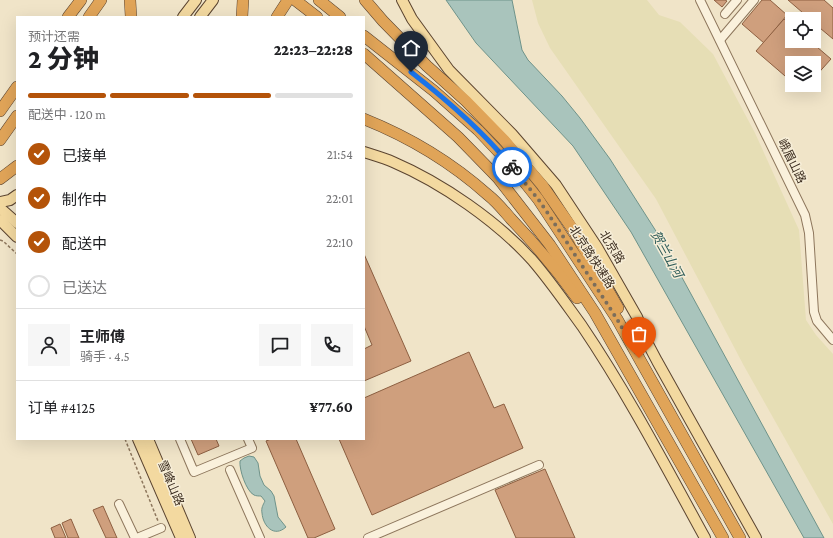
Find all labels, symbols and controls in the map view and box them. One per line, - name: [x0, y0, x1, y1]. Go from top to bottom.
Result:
- map controls: [785, 12, 821, 92]
- button: locate: [785, 12, 821, 48]
- text: 预计还需: [28, 29, 80, 44]
- pin: [394, 31, 428, 72]
- icon: home: [400, 37, 422, 59]
- text: 22:23–22:28: [274, 42, 353, 58]
- text: 2 分钟: [28, 45, 99, 74]
- button: layers: [785, 56, 821, 92]
- text: 配送中 · 120 m: [28, 107, 106, 122]
- street label: 峨眉山路: [775, 136, 809, 186]
- icon: check: [28, 143, 50, 165]
- text: 21:54: [327, 147, 353, 162]
- courier: [492, 147, 532, 187]
- text: 已接单: [62, 148, 107, 164]
- icon: bike: [501, 156, 523, 178]
- icon: check: [28, 187, 50, 209]
- text: 22:01: [326, 191, 353, 206]
- text: 制作中: [62, 192, 107, 208]
- street label: 北京路快速路: [567, 223, 617, 291]
- street label: 北京路: [597, 228, 627, 266]
- water label: 贺兰山河: [648, 228, 688, 283]
- icon: check: [28, 231, 50, 253]
- text: 22:10: [326, 235, 353, 250]
- text: 配送中: [62, 236, 107, 252]
- text: 已送达: [62, 280, 107, 296]
- pin: [622, 317, 656, 358]
- icon: bag: [628, 323, 650, 345]
- button: person: [28, 324, 70, 366]
- button: chat: [259, 324, 301, 366]
- button: phone: [311, 324, 353, 366]
- text: 王师傅: [80, 329, 125, 345]
- text: 骑手 · 4.5: [80, 349, 130, 364]
- text: ¥77.60: [309, 399, 353, 415]
- text: 订单 #4125: [28, 400, 95, 416]
- street label: 雪峰山路: [155, 458, 187, 508]

